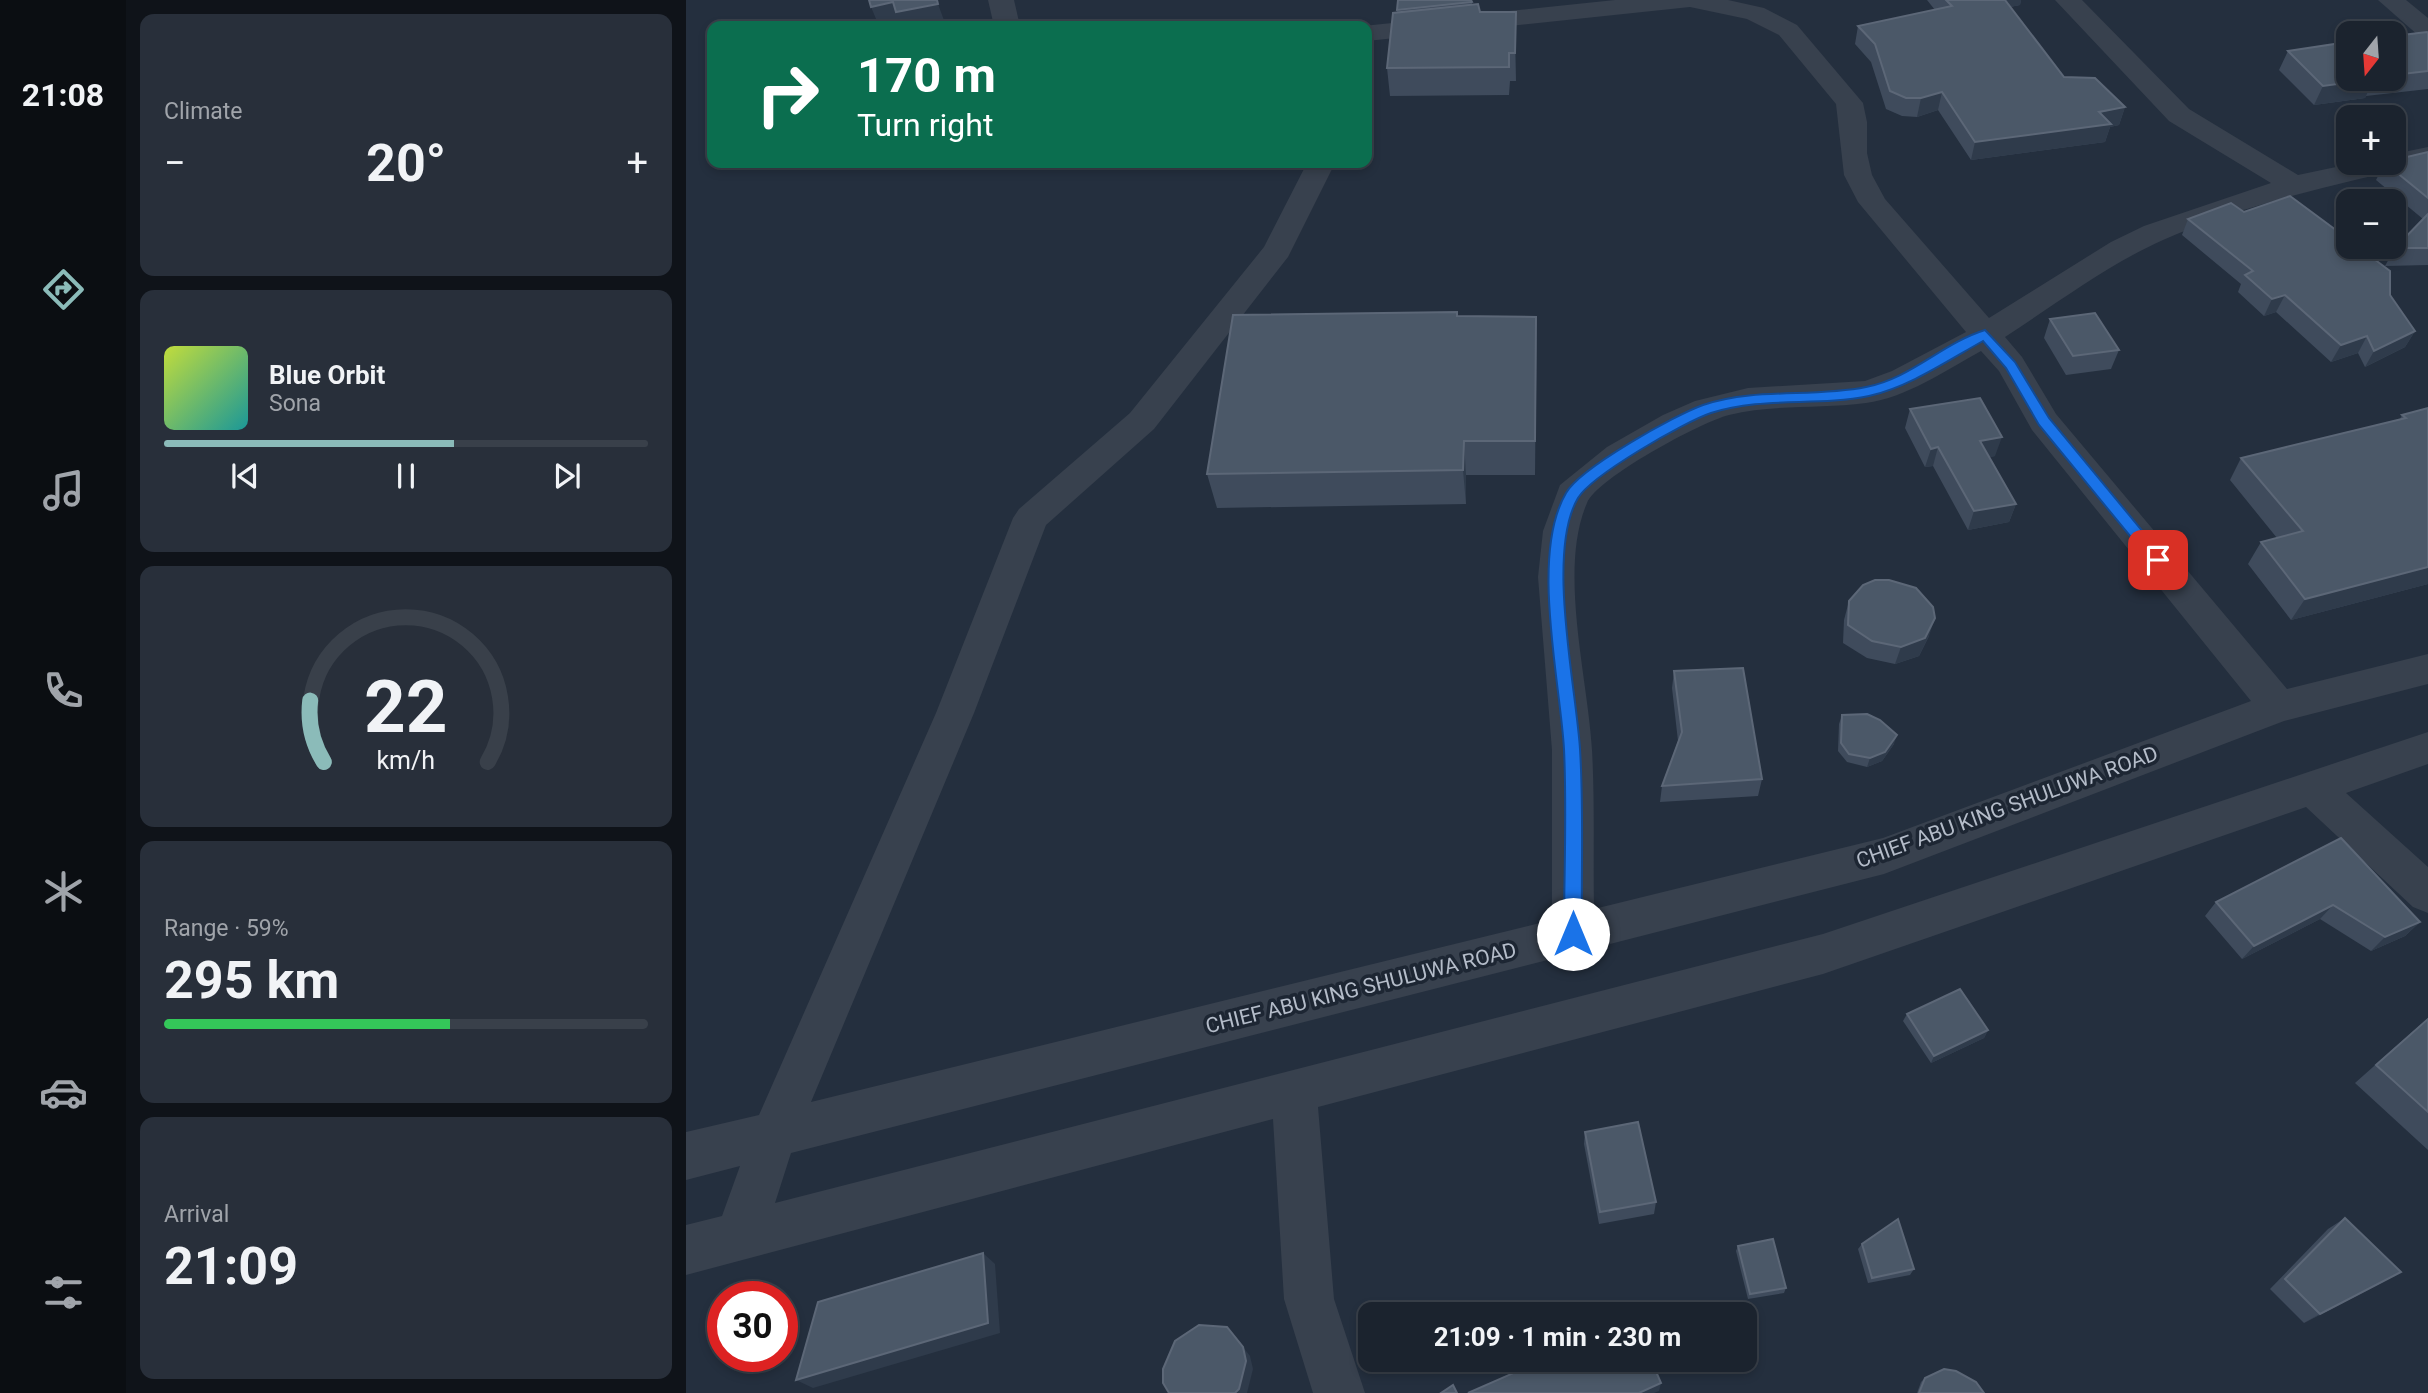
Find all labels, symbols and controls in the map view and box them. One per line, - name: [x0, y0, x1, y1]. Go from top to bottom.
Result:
- north arrow: [2336, 21, 2406, 91]
- map controls: [2336, 21, 2406, 259]
- text: 170 m: [857, 47, 996, 104]
- icon: right: [742, 49, 833, 140]
- text: 21:08: [22, 76, 104, 114]
- text: Climate: [164, 98, 243, 125]
- button: +: [2336, 105, 2406, 175]
- text: Turn right: [857, 106, 993, 144]
- text: 20°: [366, 133, 446, 194]
- text: −: [164, 141, 186, 185]
- text: +: [626, 141, 648, 185]
- button: −: [2336, 189, 2406, 259]
- icon: directions: [39, 265, 88, 314]
- text: Blue Orbit: [269, 360, 385, 390]
- text: Sona: [269, 390, 321, 417]
- icon: previous: [226, 457, 264, 495]
- icon: pause: [387, 457, 425, 495]
- icon: next: [548, 457, 586, 495]
- icon: music: [39, 466, 88, 515]
- pin: [2128, 530, 2188, 590]
- icon: arrive: [2139, 541, 2177, 579]
- text: 22: [364, 665, 448, 751]
- icon: phone: [39, 666, 88, 715]
- street label: CHIEF ABU KING SHULUWA ROAD: [1853, 741, 2161, 873]
- text: km/h: [377, 746, 435, 775]
- icon: climate: [39, 867, 88, 916]
- position arrow: [1536, 897, 1610, 971]
- text: Range · 59%: [164, 915, 289, 942]
- street label: CHIEF ABU KING SHULUWA ROAD: [1203, 938, 1519, 1038]
- text: 295 km: [164, 950, 339, 1011]
- icon: car: [39, 1068, 88, 1117]
- text: Arrival: [164, 1201, 229, 1228]
- text: 21:09: [164, 1236, 298, 1297]
- icon: filters: [39, 1268, 88, 1317]
- speed limit sign: 30: [707, 1281, 798, 1372]
- text: 21:09 · 1 min · 230 m: [1434, 1322, 1681, 1352]

